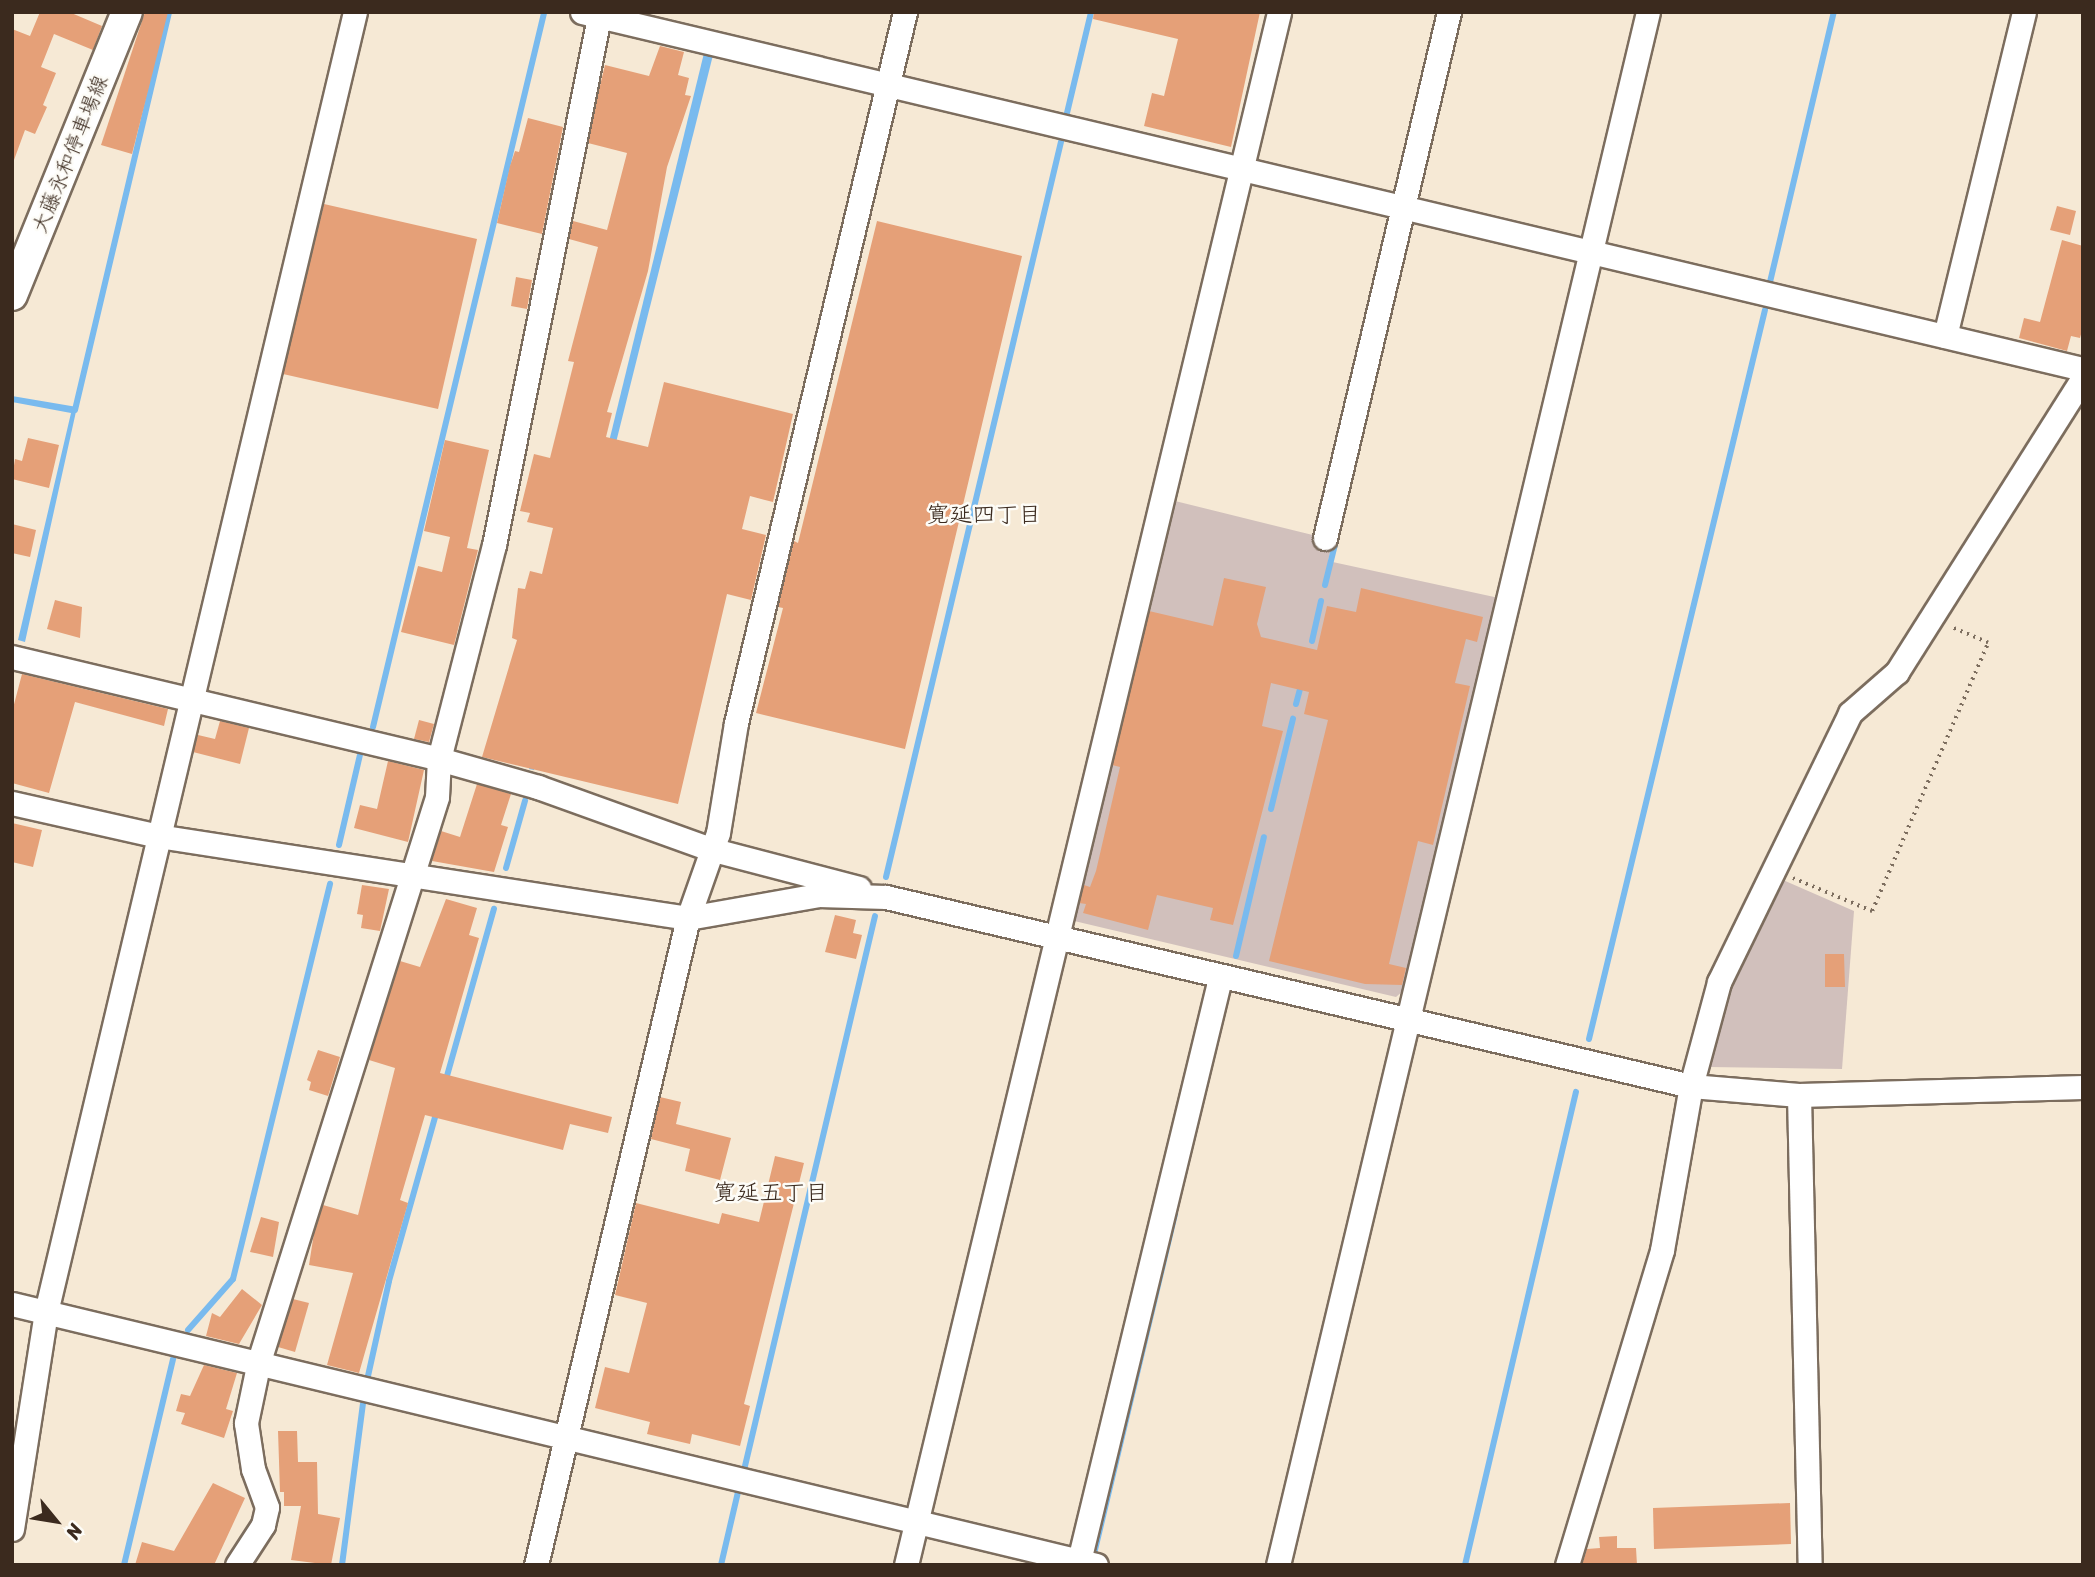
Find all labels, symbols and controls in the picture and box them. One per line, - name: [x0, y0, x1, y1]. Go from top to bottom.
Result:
- street label: 大藤永和停車場線: [27, 71, 113, 237]
- district label: 寛延四丁目: [927, 501, 1041, 529]
- district label: 寛延五丁目: [714, 1179, 828, 1207]
- north arrow: [21, 1486, 91, 1556]
- text: N: [57, 1518, 92, 1546]

